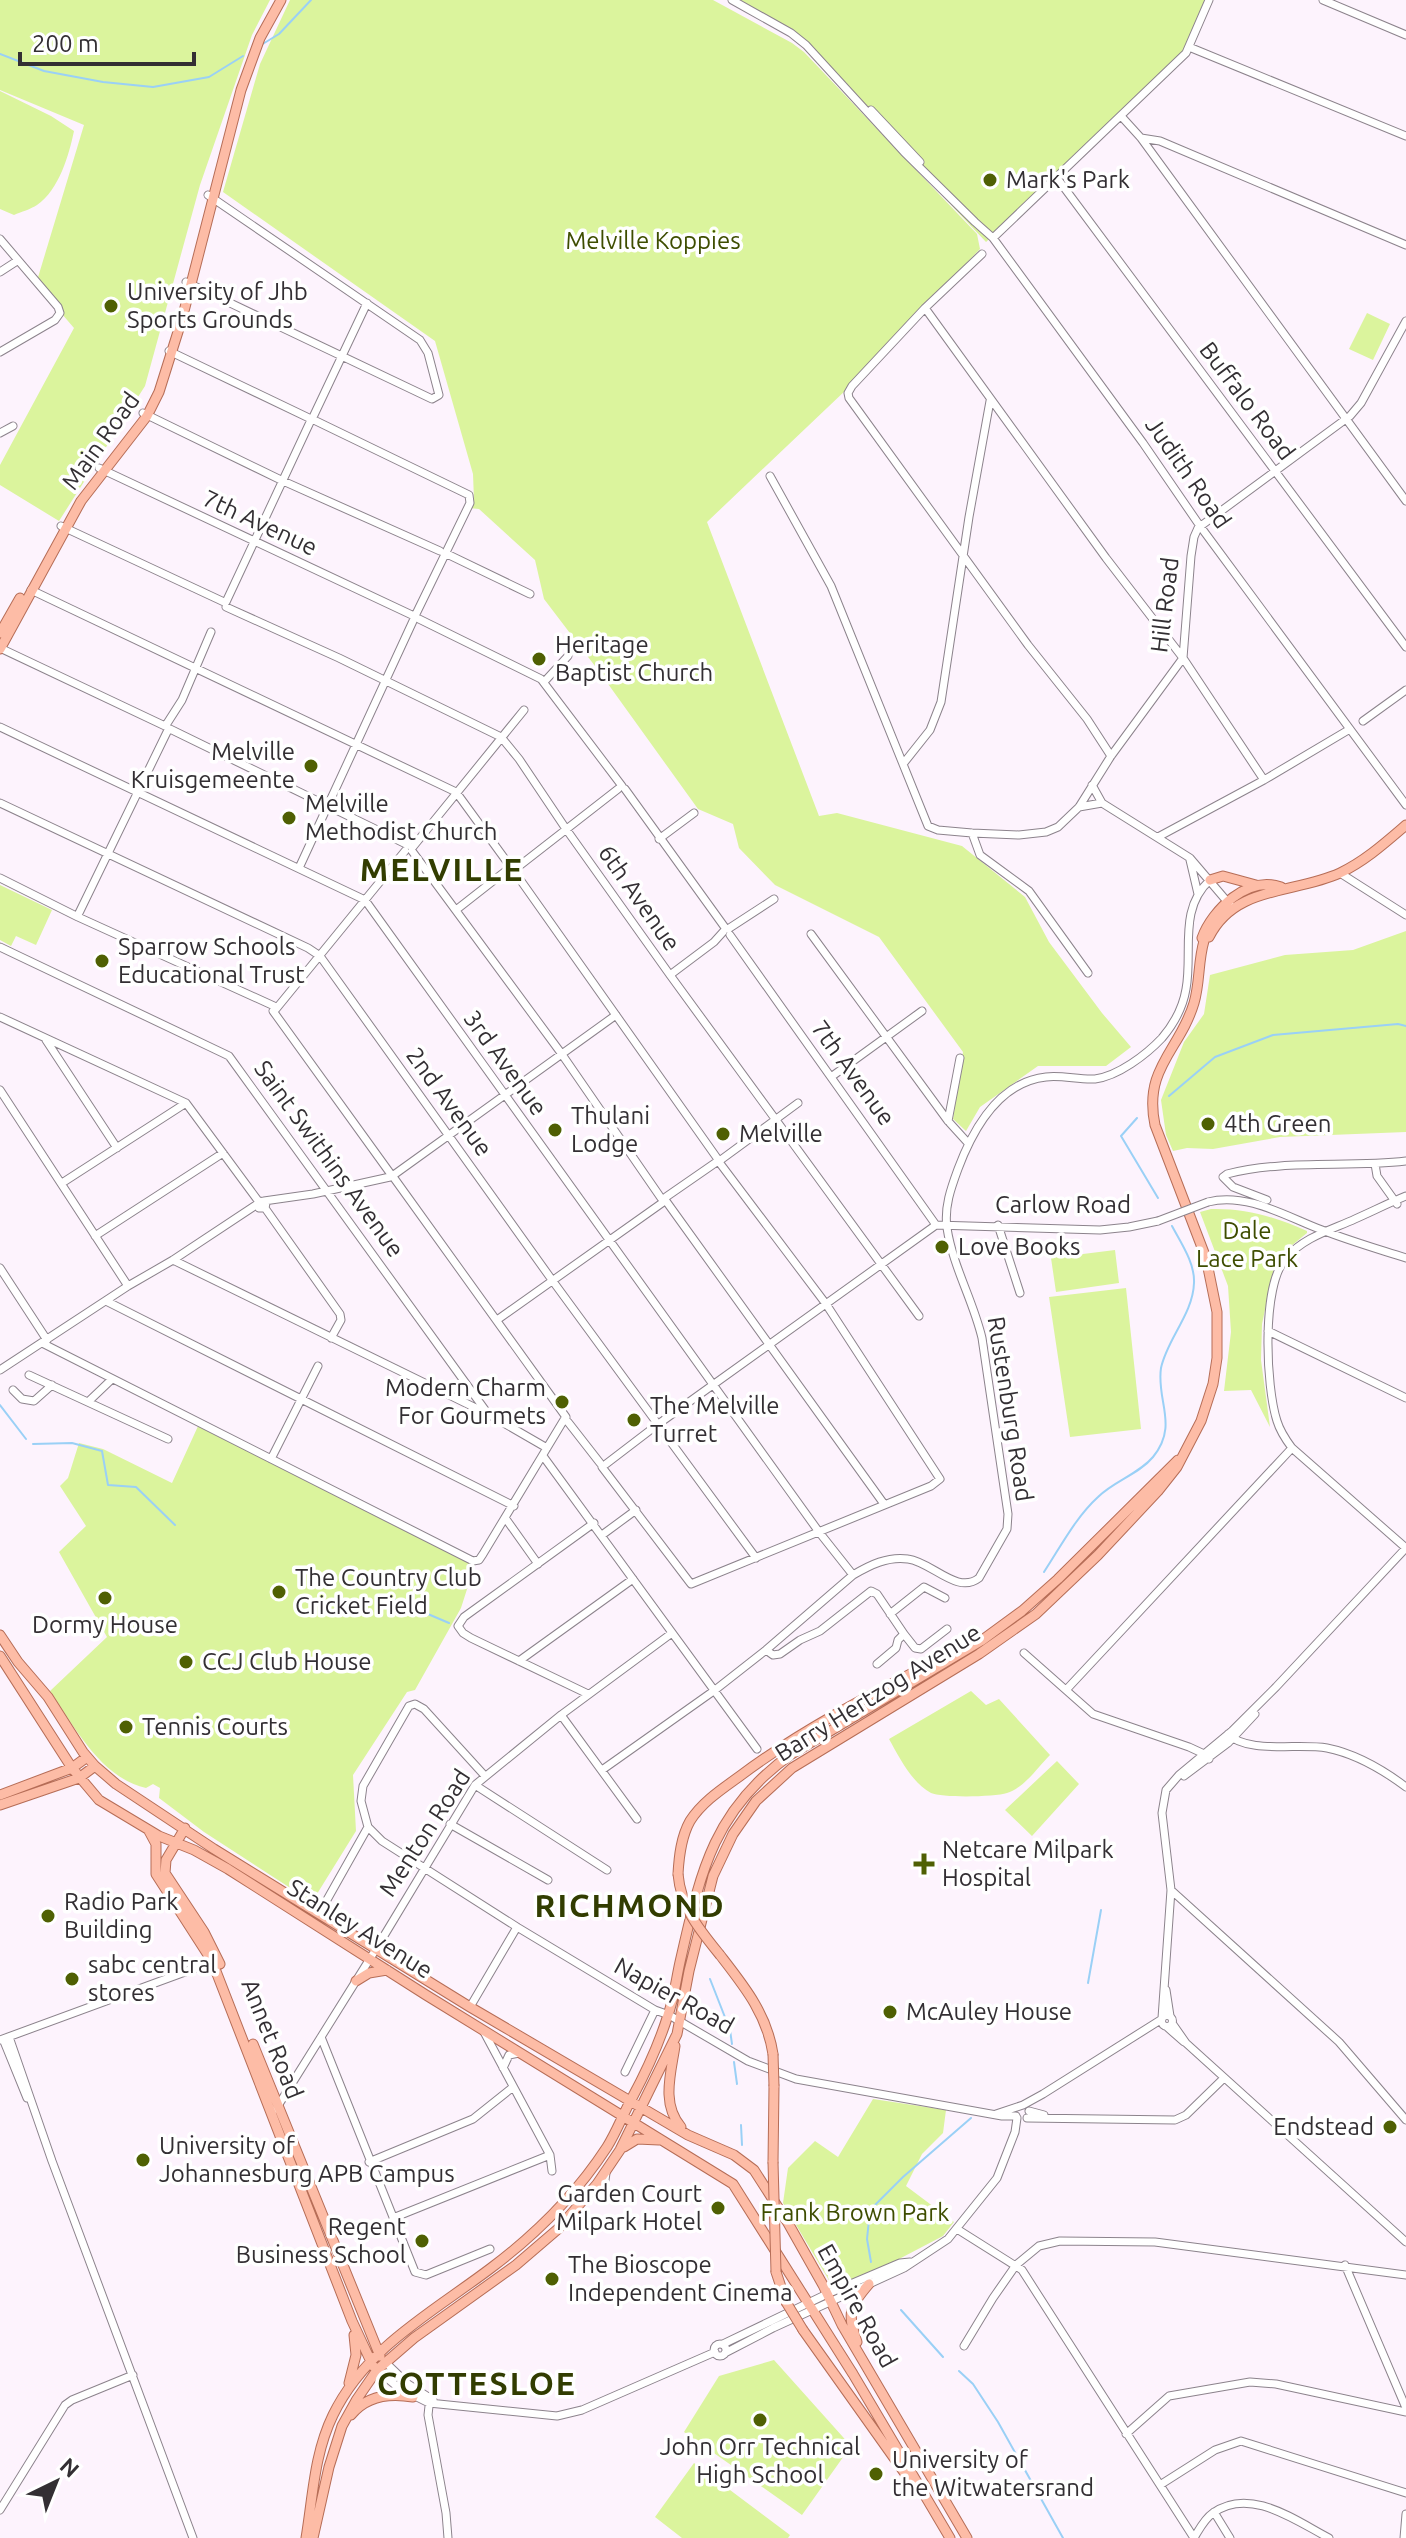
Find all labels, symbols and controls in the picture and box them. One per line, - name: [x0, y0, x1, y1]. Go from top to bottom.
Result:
- scale bar: [20, 16, 194, 66]
- text: 200 m: [32, 30, 99, 57]
- place label: Mark's Park: [1006, 166, 1130, 193]
- marker: Mark's Park: [981, 171, 999, 189]
- park label: Melville Koppies: [565, 227, 741, 254]
- place label: University of Jhb Sports Grounds: [127, 278, 308, 333]
- marker: University of Jhb Sports Grounds: [102, 297, 120, 315]
- street label: Buffalo Road: [1194, 336, 1301, 465]
- street label: Main Road: [56, 387, 145, 495]
- street label: Judith Road: [1140, 412, 1237, 533]
- street label: 7th Avenue: [199, 484, 322, 561]
- street label: Hill Road: [1145, 556, 1184, 654]
- place label: Heritage Baptist Church: [555, 631, 713, 686]
- marker: Heritage Baptist Church: [530, 650, 548, 668]
- place label: Melville Kruisgemeente: [131, 738, 295, 793]
- marker: Melville Kruisgemeente: [302, 757, 320, 775]
- place label: Melville Methodist Church: [305, 790, 498, 845]
- marker: Melville Methodist Church: [280, 809, 298, 827]
- street label: 6th Avenue: [593, 840, 686, 956]
- district label: MELVILLE: [360, 851, 524, 887]
- place label: Sparrow Schools Educational Trust: [118, 933, 305, 988]
- marker: Sparrow Schools Educational Trust: [93, 952, 111, 970]
- street label: 3rd Avenue: [458, 1005, 552, 1120]
- street label: 7th Avenue: [806, 1015, 900, 1130]
- street label: 2nd Avenue: [401, 1042, 498, 1161]
- street label: Saint Swithins Avenue: [249, 1055, 410, 1262]
- place label: Thulani Lodge: [571, 1102, 650, 1157]
- place label: 4th Green: [1224, 1110, 1331, 1137]
- marker: 4th Green: [1199, 1115, 1217, 1133]
- place label: Melville: [739, 1120, 823, 1147]
- marker: Thulani Lodge: [546, 1121, 564, 1139]
- marker: Melville: [714, 1125, 732, 1143]
- street label: Carlow Road: [995, 1191, 1131, 1218]
- park label: Dale Lace Park: [1196, 1217, 1298, 1272]
- place label: Love Books: [958, 1233, 1080, 1260]
- marker: Love Books: [933, 1238, 951, 1256]
- street label: Rustenburg Road: [983, 1315, 1038, 1503]
- place label: Modern Charm For Gourmets: [385, 1374, 546, 1429]
- place label: The Melville Turret: [650, 1392, 780, 1447]
- marker: Modern Charm For Gourmets: [553, 1393, 571, 1411]
- marker: The Melville Turret: [625, 1411, 643, 1429]
- place label: The Country Club Cricket Field: [295, 1564, 482, 1619]
- marker: The Country Club Cricket Field: [270, 1583, 288, 1601]
- marker: Dormy House: [96, 1589, 114, 1607]
- place label: Dormy House: [32, 1611, 178, 1638]
- street label: Barry Hertzog Avenue: [770, 1618, 985, 1767]
- place label: CCJ Club House: [202, 1648, 371, 1675]
- marker: CCJ Club House: [177, 1653, 195, 1671]
- place label: Tennis Courts: [142, 1713, 288, 1740]
- marker: Tennis Courts: [117, 1718, 135, 1736]
- street label: Menton Road: [374, 1764, 476, 1901]
- place label: Netcare Milpark Hospital: [942, 1836, 1114, 1891]
- marker: Netcare Milpark Hospital: [913, 1853, 935, 1875]
- street label: Stanley Avenue: [283, 1873, 438, 1984]
- district label: RICHMOND: [534, 1887, 726, 1923]
- place label: Radio Park Building: [64, 1888, 178, 1943]
- marker: Radio Park Building: [39, 1907, 57, 1925]
- place label: sabc central stores: [88, 1951, 217, 2006]
- street label: Napier Road: [610, 1952, 739, 2039]
- marker: sabc central stores: [63, 1970, 81, 1988]
- street label: Annet Road: [236, 1975, 309, 2103]
- place label: McAuley House: [906, 1998, 1072, 2025]
- marker: McAuley House: [881, 2003, 899, 2021]
- place label: Endstead: [1273, 2113, 1374, 2140]
- marker: Endstead: [1381, 2118, 1399, 2136]
- place label: University of Johannesburg APB Campus: [159, 2132, 455, 2187]
- marker: University of Johannesburg APB Campus: [134, 2151, 152, 2169]
- place label: Garden Court Milpark Hotel: [556, 2180, 703, 2235]
- marker: Garden Court Milpark Hotel: [709, 2199, 727, 2217]
- park label: Frank Brown Park: [761, 2199, 949, 2226]
- place label: Regent Business School: [236, 2213, 407, 2268]
- marker: Regent Business School: [413, 2232, 431, 2250]
- street label: Empire Road: [812, 2239, 902, 2372]
- place label: The Bioscope Independent Cinema: [568, 2251, 793, 2306]
- marker: The Bioscope Independent Cinema: [543, 2270, 561, 2288]
- district label: COTTESLOE: [377, 2365, 577, 2401]
- marker: John Orr Technical High School: [751, 2411, 769, 2429]
- place label: John Orr Technical High School: [660, 2433, 860, 2488]
- north arrow: [16, 2442, 96, 2522]
- place label: University of the Witwatersrand: [892, 2446, 1094, 2501]
- text: N: [55, 2452, 85, 2482]
- marker: University of the Witwatersrand: [867, 2465, 885, 2483]

